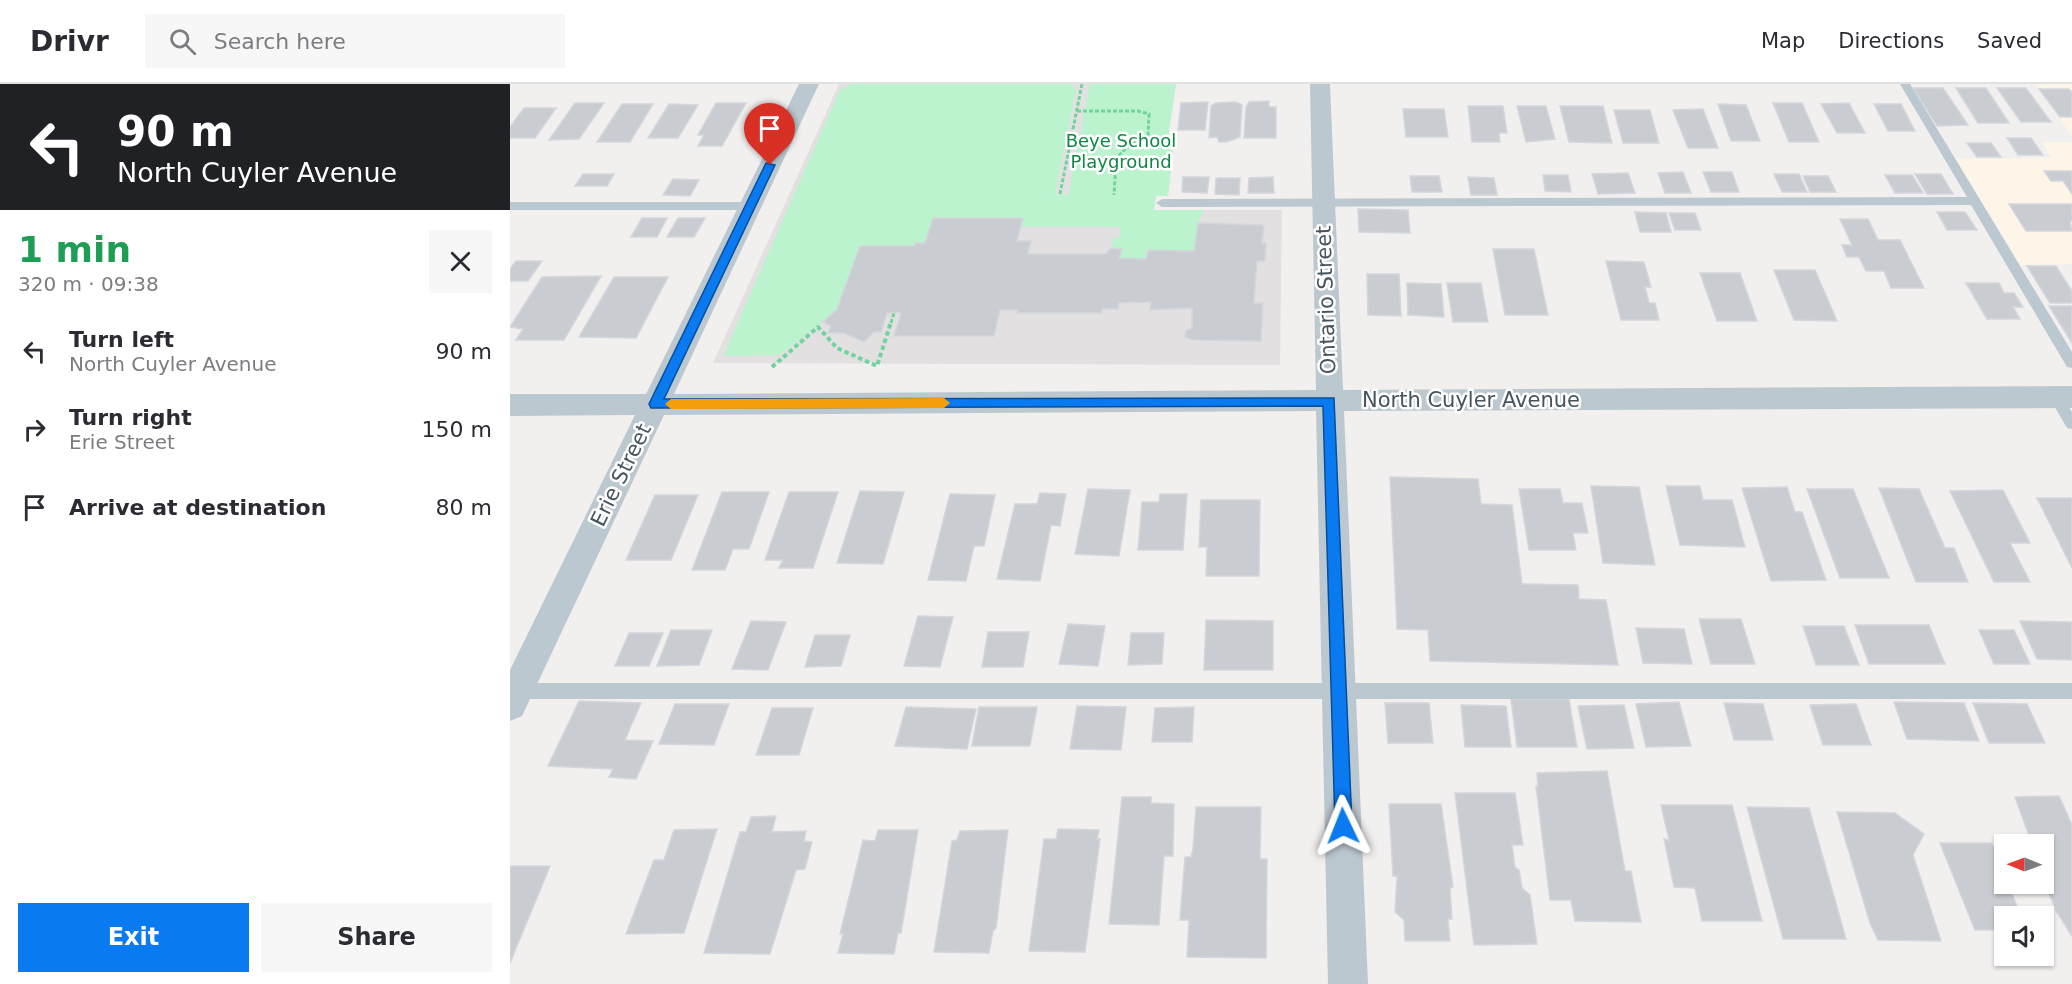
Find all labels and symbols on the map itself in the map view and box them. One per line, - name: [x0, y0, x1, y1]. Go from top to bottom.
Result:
- pin: [744, 103, 795, 165]
- park label: Beye School Playground: [1066, 130, 1176, 172]
- street label: Ontario Street: [1311, 225, 1341, 375]
- street label: North Cuyler Avenue: [1362, 388, 1580, 412]
- street label: Erie Street: [586, 420, 656, 530]
- position arrow: [1311, 794, 1375, 858]
- north arrow: [1994, 834, 2054, 894]

